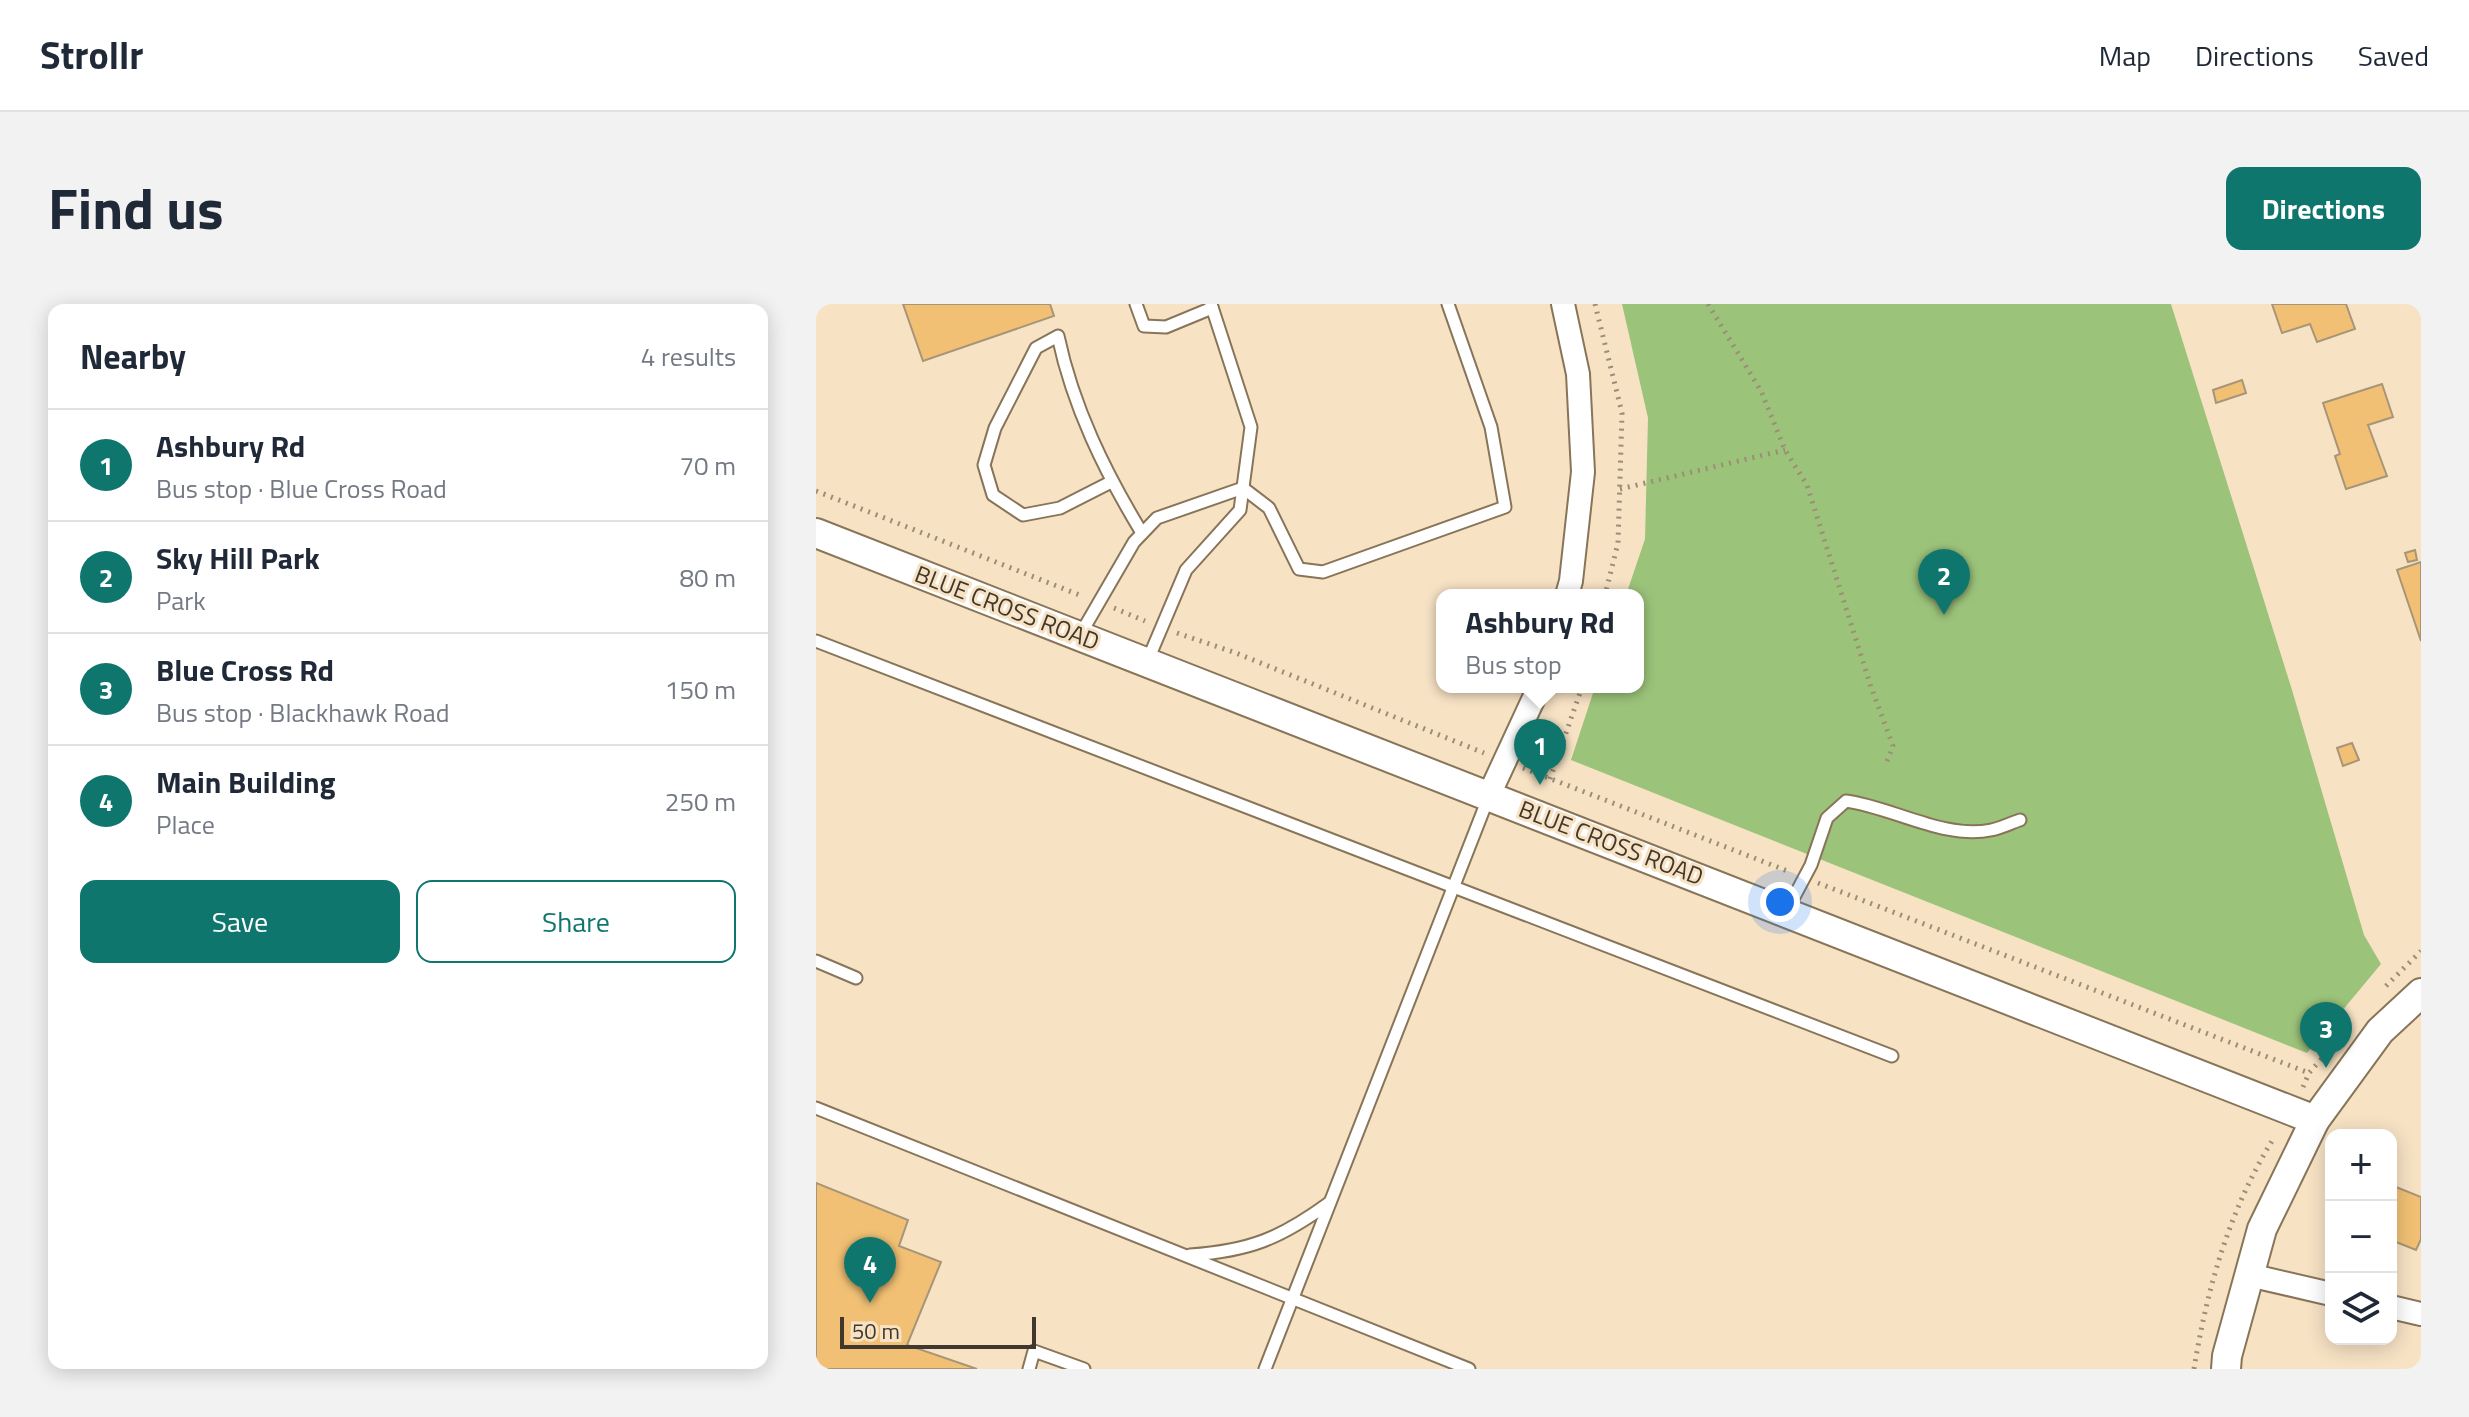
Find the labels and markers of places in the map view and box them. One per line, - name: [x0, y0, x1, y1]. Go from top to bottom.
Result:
- pin: 2: [1918, 549, 1970, 615]
- pin: 1: [1514, 719, 1566, 785]
- pin: 3: [2300, 1002, 2352, 1068]
- pin: 4: [844, 1237, 896, 1303]

